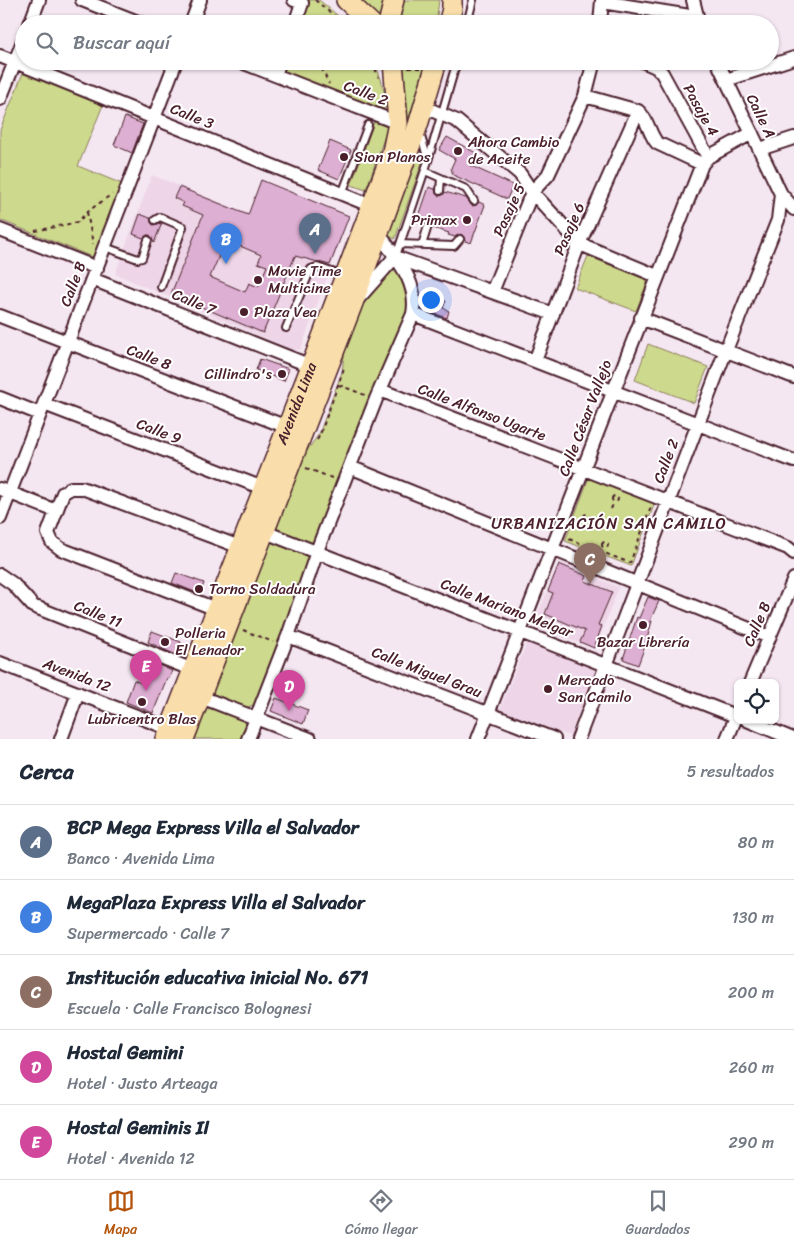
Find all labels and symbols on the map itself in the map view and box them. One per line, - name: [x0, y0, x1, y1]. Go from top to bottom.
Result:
- street label: Calle 2: [340, 73, 392, 113]
- street label: Pasaje 4: [676, 79, 726, 141]
- street label: Calle A: [739, 89, 783, 143]
- street label: Calle 3: [166, 95, 218, 137]
- place label: Ahora Cambio de Aceite: [467, 129, 560, 172]
- place label: Sion Planos: [354, 144, 431, 170]
- marker: Ahora Cambio de Aceite: [452, 145, 464, 157]
- marker: Sion Planos: [338, 151, 350, 163]
- street label: Pasaje 5: [485, 179, 533, 241]
- street label: Pasaje 6: [546, 198, 592, 260]
- place label: Primax: [411, 207, 457, 233]
- pin: A: [299, 213, 331, 254]
- marker: Primax: [461, 214, 473, 226]
- pin: B: [210, 223, 242, 264]
- street label: Calle B: [53, 257, 94, 310]
- place label: Movie Time Multicine: [268, 258, 342, 301]
- marker: Movie Time Multicine: [252, 274, 264, 286]
- street label: Calle 7: [168, 281, 221, 323]
- your location: [418, 287, 444, 313]
- place label: Plaza Vea: [254, 299, 318, 325]
- marker: Plaza Vea: [238, 306, 250, 318]
- street label: Calle 8: [123, 337, 175, 377]
- street label: Calle César Vallejo: [551, 355, 619, 480]
- street label: Avenida Lima: [268, 358, 324, 449]
- place label: Cillindro's: [204, 361, 273, 387]
- marker: Cillindro's: [276, 368, 288, 380]
- street label: Calle Alfonso Ugarte: [414, 376, 550, 448]
- street label: Calle 9: [133, 411, 185, 451]
- street label: Calle 2: [646, 435, 686, 487]
- district label: URBANIZACIÓN SAN CAMILO: [491, 509, 727, 538]
- pin: C: [574, 543, 606, 584]
- street label: Calle Mariano Melgar: [437, 571, 578, 646]
- place label: Torno Soldadura: [209, 576, 316, 602]
- marker: Torno Soldadura: [193, 583, 205, 595]
- street label: Calle 11: [70, 593, 126, 635]
- street label: Calle B: [736, 597, 778, 651]
- marker: Bazar Librería: [637, 619, 649, 631]
- place label: Polleria El Lenador: [175, 620, 244, 663]
- place label: Bazar Librería: [597, 629, 690, 655]
- marker: Polleria El Lenador: [159, 636, 171, 648]
- street label: Calle Miguel Grau: [368, 639, 486, 705]
- street label: Avenida 12: [38, 650, 115, 700]
- pin: E: [130, 650, 162, 691]
- place label: Mercado San Camilo: [558, 667, 632, 710]
- pin: D: [273, 670, 305, 711]
- marker: Mercado San Camilo: [542, 683, 554, 695]
- marker: Lubricentro Blas: [136, 696, 148, 708]
- place label: Lubricentro Blas: [88, 706, 196, 732]

